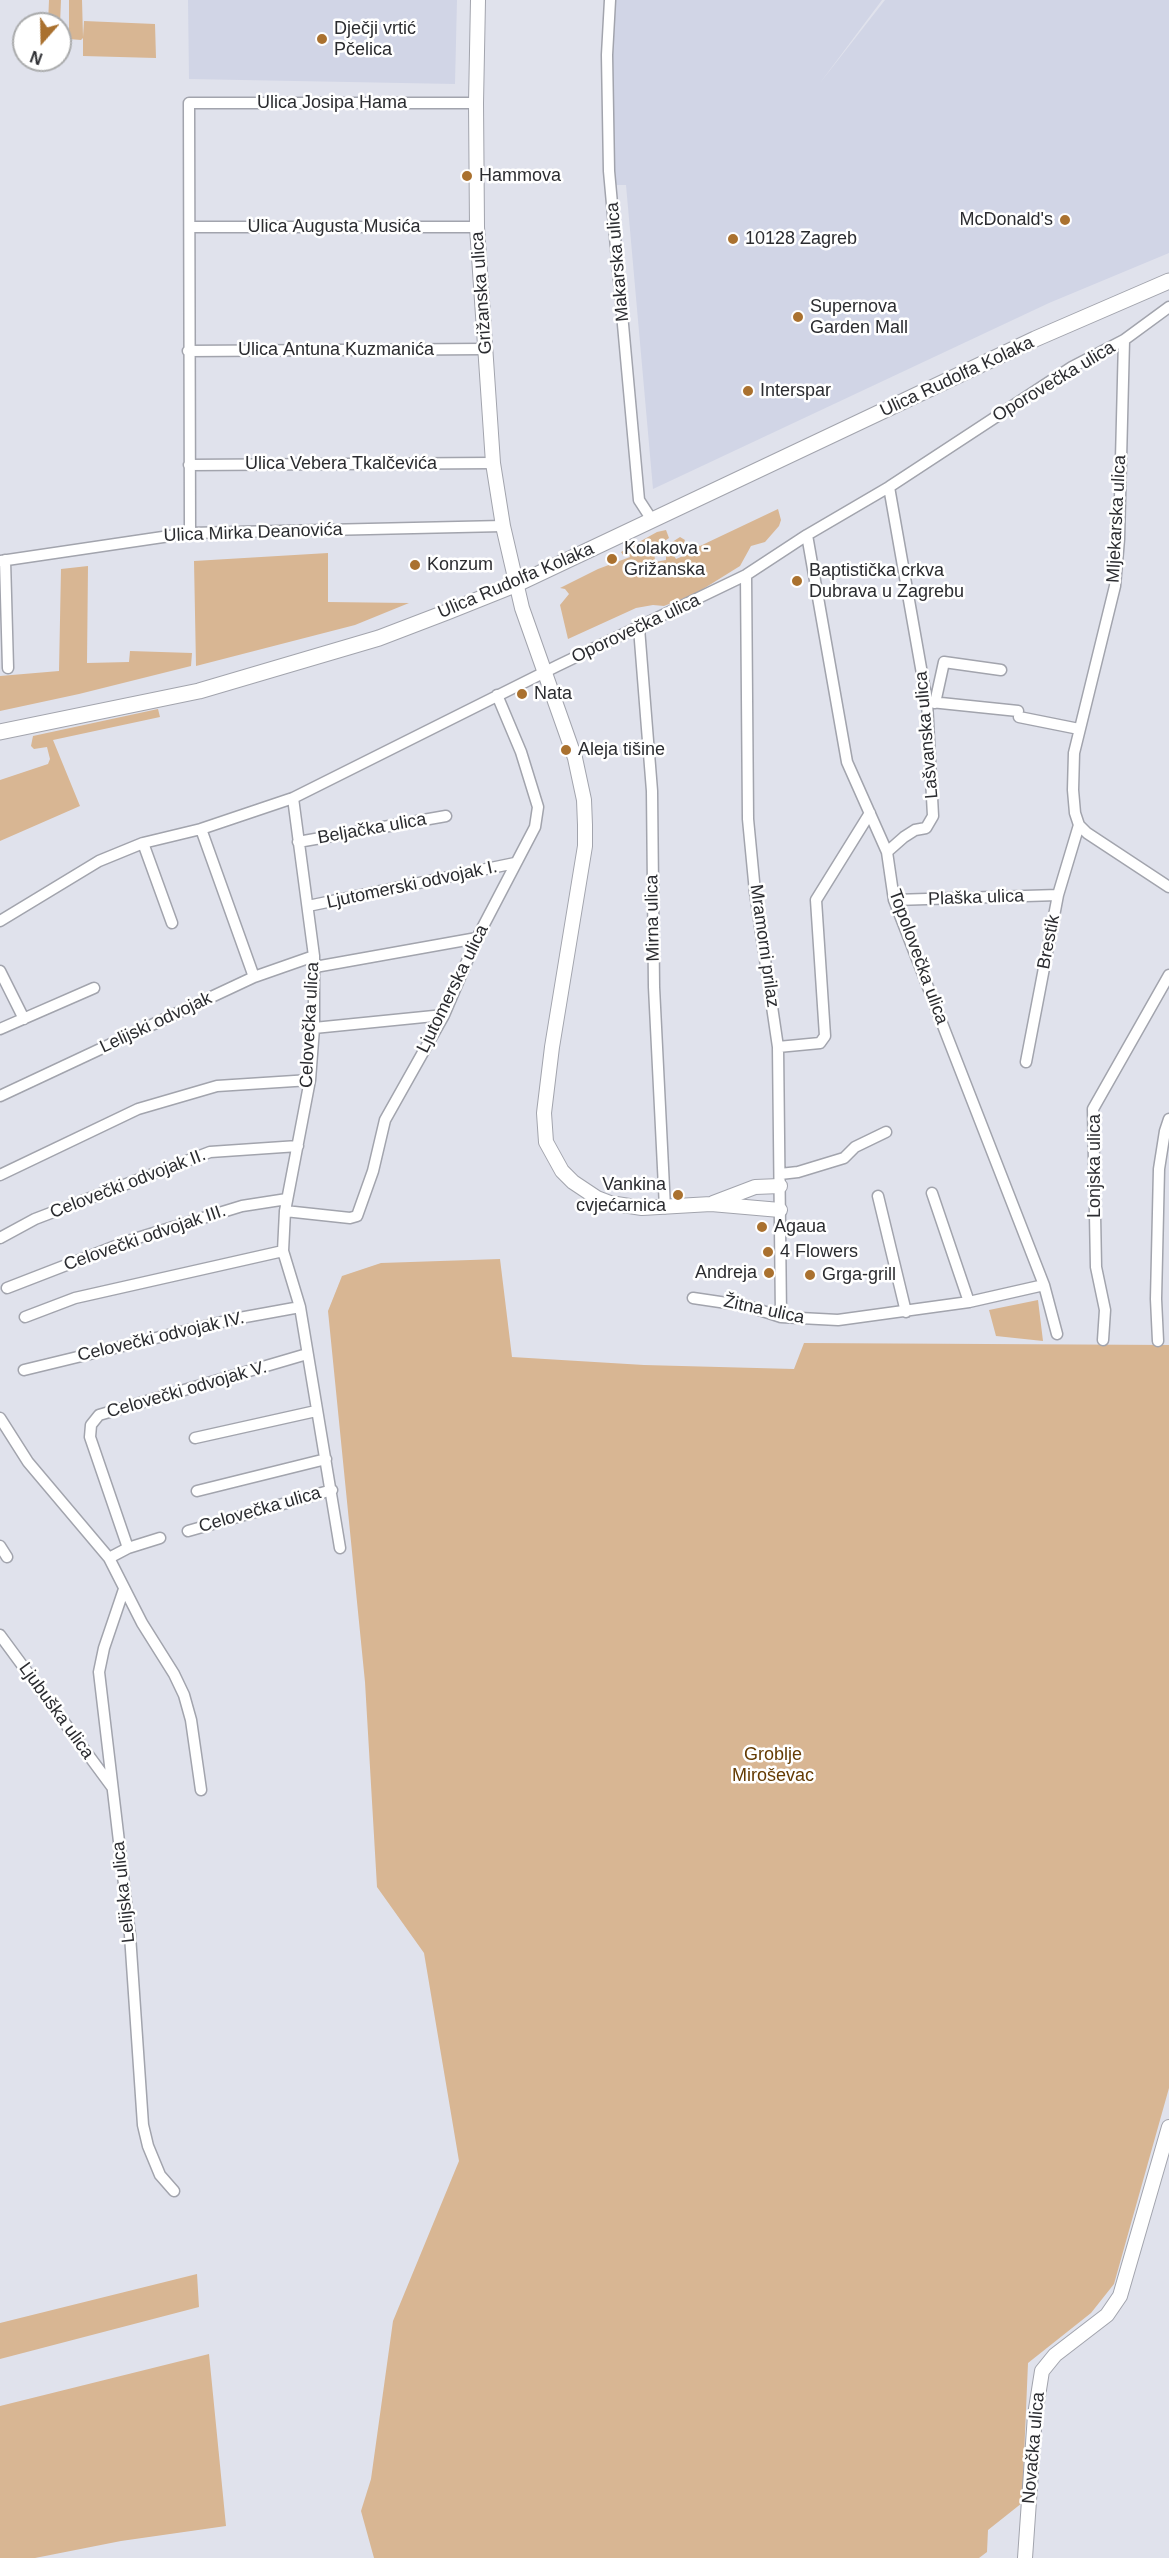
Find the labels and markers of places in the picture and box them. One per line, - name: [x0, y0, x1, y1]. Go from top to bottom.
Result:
- place label: Dječji vrtić Pčelica: [334, 18, 416, 60]
- marker: Dječji vrtić Pčelica: [315, 32, 329, 46]
- place label: Hammova: [479, 165, 561, 187]
- marker: Hammova: [460, 169, 474, 183]
- place label: McDonald's: [960, 209, 1053, 231]
- marker: McDonald's: [1058, 213, 1072, 227]
- place label: 10128 Zagreb: [745, 228, 857, 250]
- marker: 10128 Zagreb: [726, 232, 740, 246]
- place label: Supernova Garden Mall: [810, 296, 908, 338]
- marker: Supernova Garden Mall: [791, 310, 805, 324]
- place label: Interspar: [760, 380, 831, 402]
- marker: Interspar: [741, 384, 755, 398]
- place label: Kolakova - Grižanska: [624, 538, 709, 580]
- marker: Kolakova - Grižanska: [605, 552, 619, 566]
- place label: Konzum: [427, 554, 493, 576]
- marker: Konzum: [408, 558, 422, 572]
- place label: Baptistička crkva Dubrava u Zagrebu: [809, 560, 964, 602]
- marker: Baptistička crkva Dubrava u Zagrebu: [790, 574, 804, 588]
- place label: Nata: [534, 683, 572, 705]
- marker: Nata: [515, 687, 529, 701]
- place label: Aleja tišine: [578, 739, 665, 761]
- marker: Aleja tišine: [559, 743, 573, 757]
- place label: Vankina cvjećarnica: [576, 1174, 666, 1216]
- marker: Vankina cvjećarnica: [671, 1188, 685, 1202]
- place label: Agaua: [774, 1216, 826, 1238]
- marker: Agaua: [755, 1220, 769, 1234]
- place label: 4 Flowers: [780, 1241, 858, 1263]
- marker: 4 Flowers: [761, 1245, 775, 1259]
- place label: Andreja: [695, 1262, 757, 1284]
- place label: Grga-grill: [822, 1264, 896, 1286]
- marker: Andreja: [762, 1266, 776, 1280]
- marker: Grga-grill: [803, 1268, 817, 1282]

